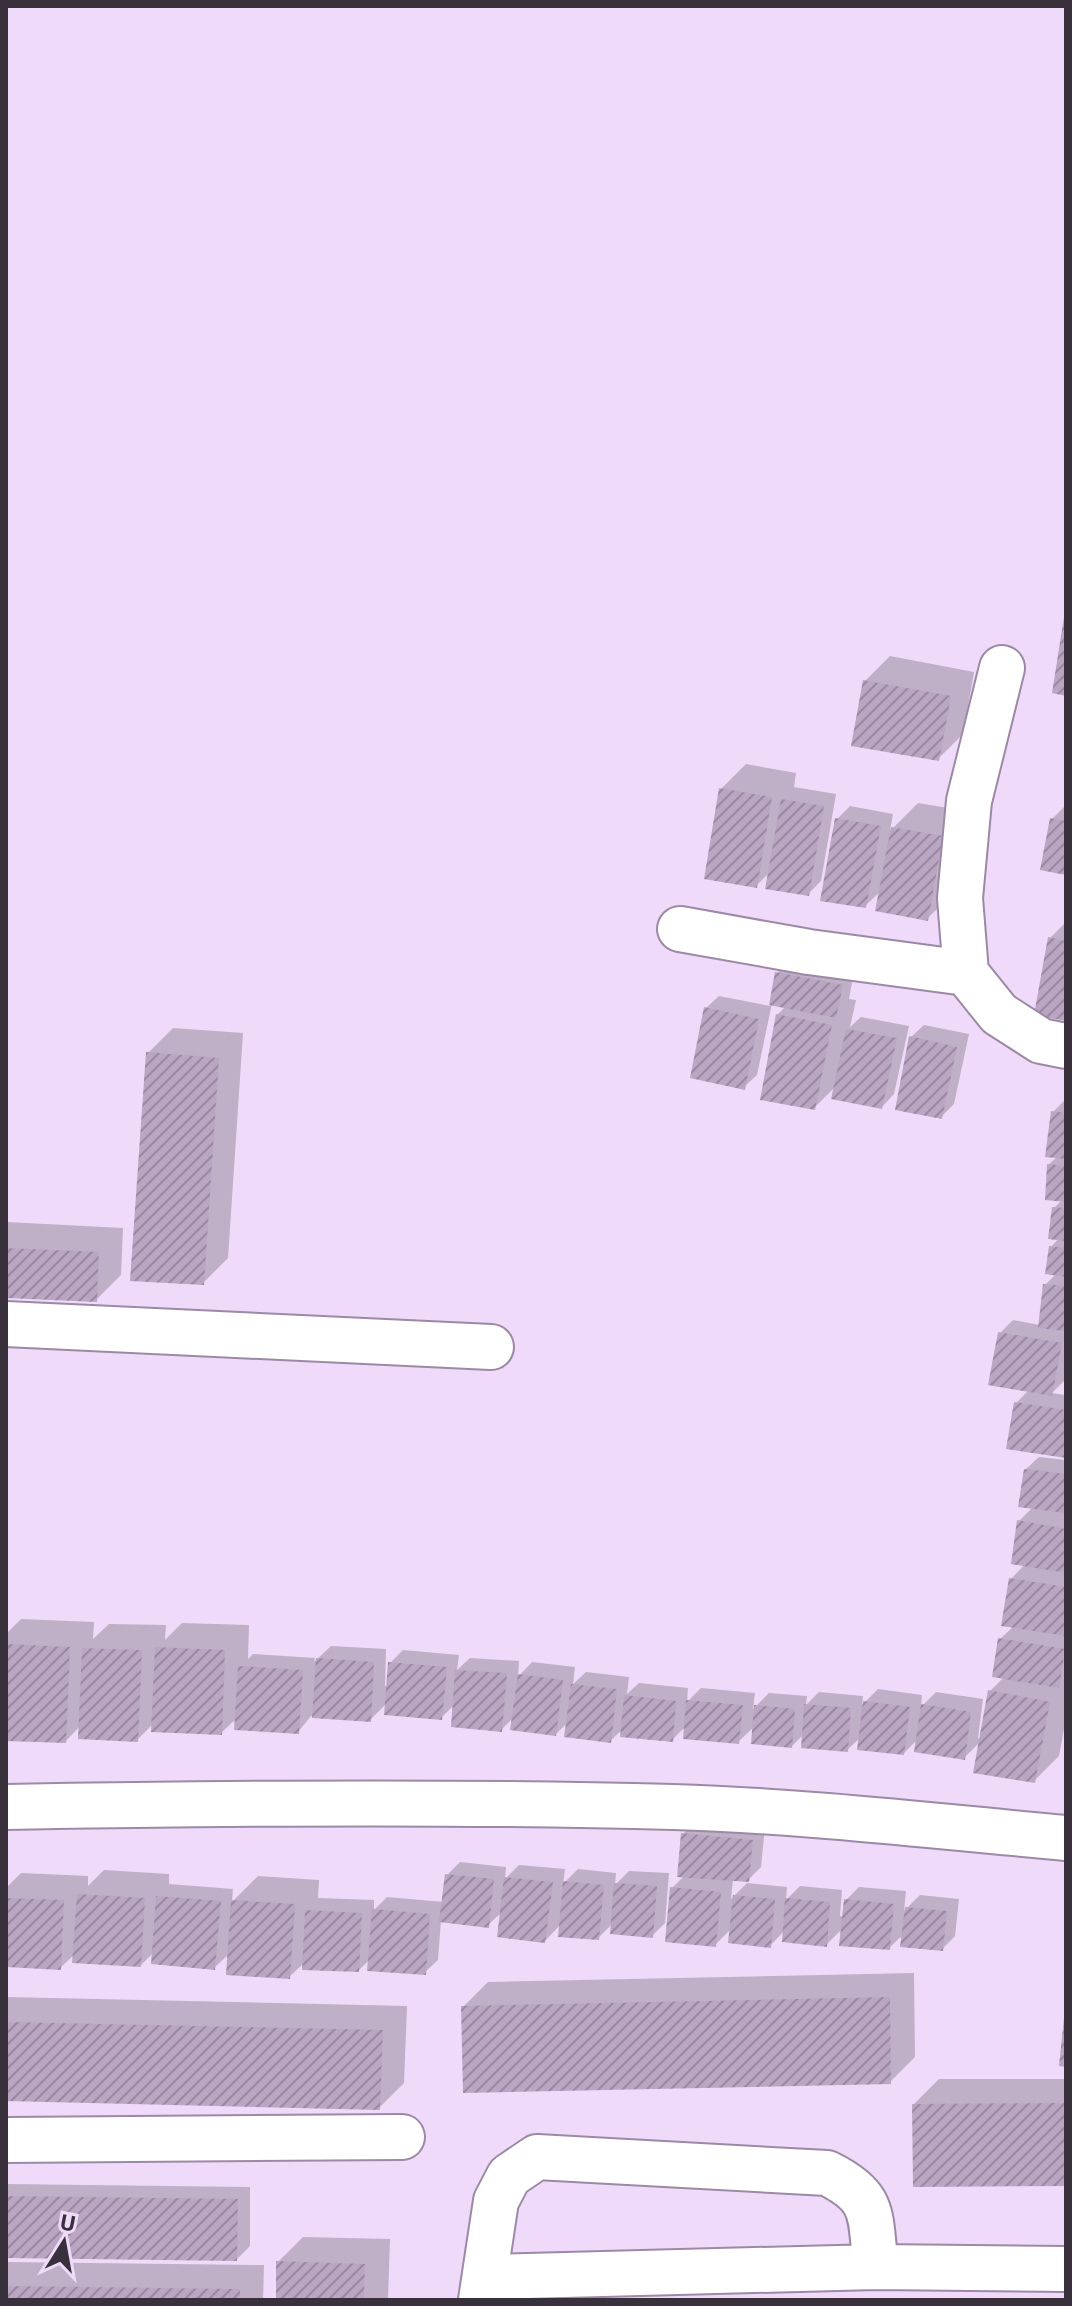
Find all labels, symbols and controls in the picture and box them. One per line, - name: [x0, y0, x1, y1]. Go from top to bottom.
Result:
- north arrow: [24, 2202, 104, 2282]
- text: U: [58, 2207, 78, 2236]

